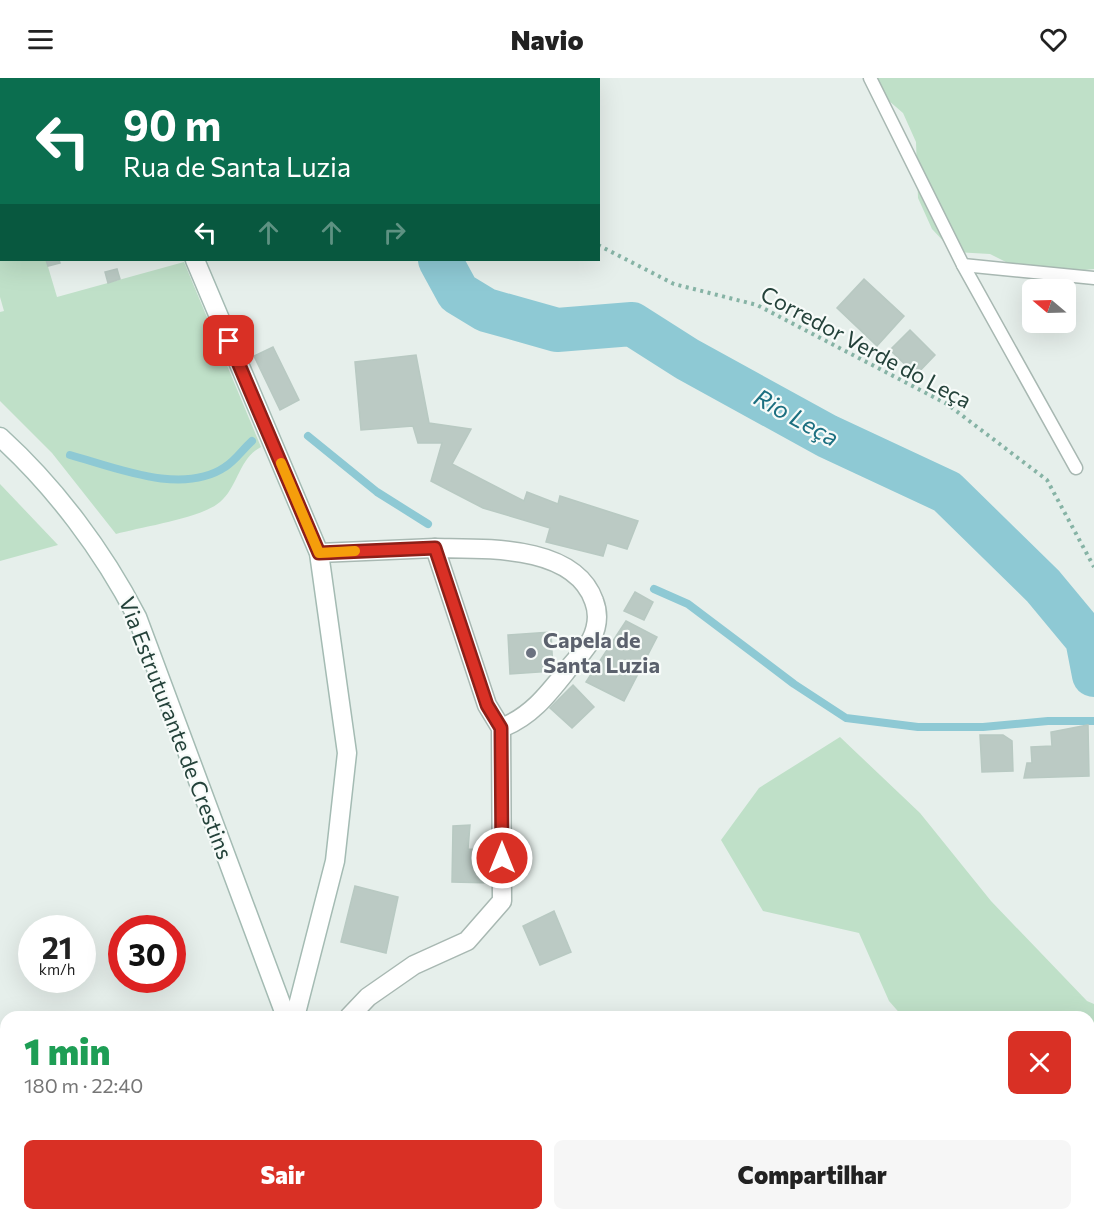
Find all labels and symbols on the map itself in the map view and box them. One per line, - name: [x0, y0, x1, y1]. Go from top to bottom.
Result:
- north arrow: [1022, 279, 1076, 333]
- street label: Corredor Verde do Leça: [756, 280, 976, 414]
- pin: [203, 315, 254, 366]
- water label: Rio Leça: [749, 382, 844, 452]
- street label: Via Estruturante de Crestins: [114, 593, 239, 863]
- place label: Capela de Santa Luzia: [543, 626, 660, 678]
- marker: Capela de Santa Luzia: [524, 646, 538, 660]
- position arrow: [470, 826, 534, 890]
- speed limit sign: 30: [108, 915, 186, 993]

